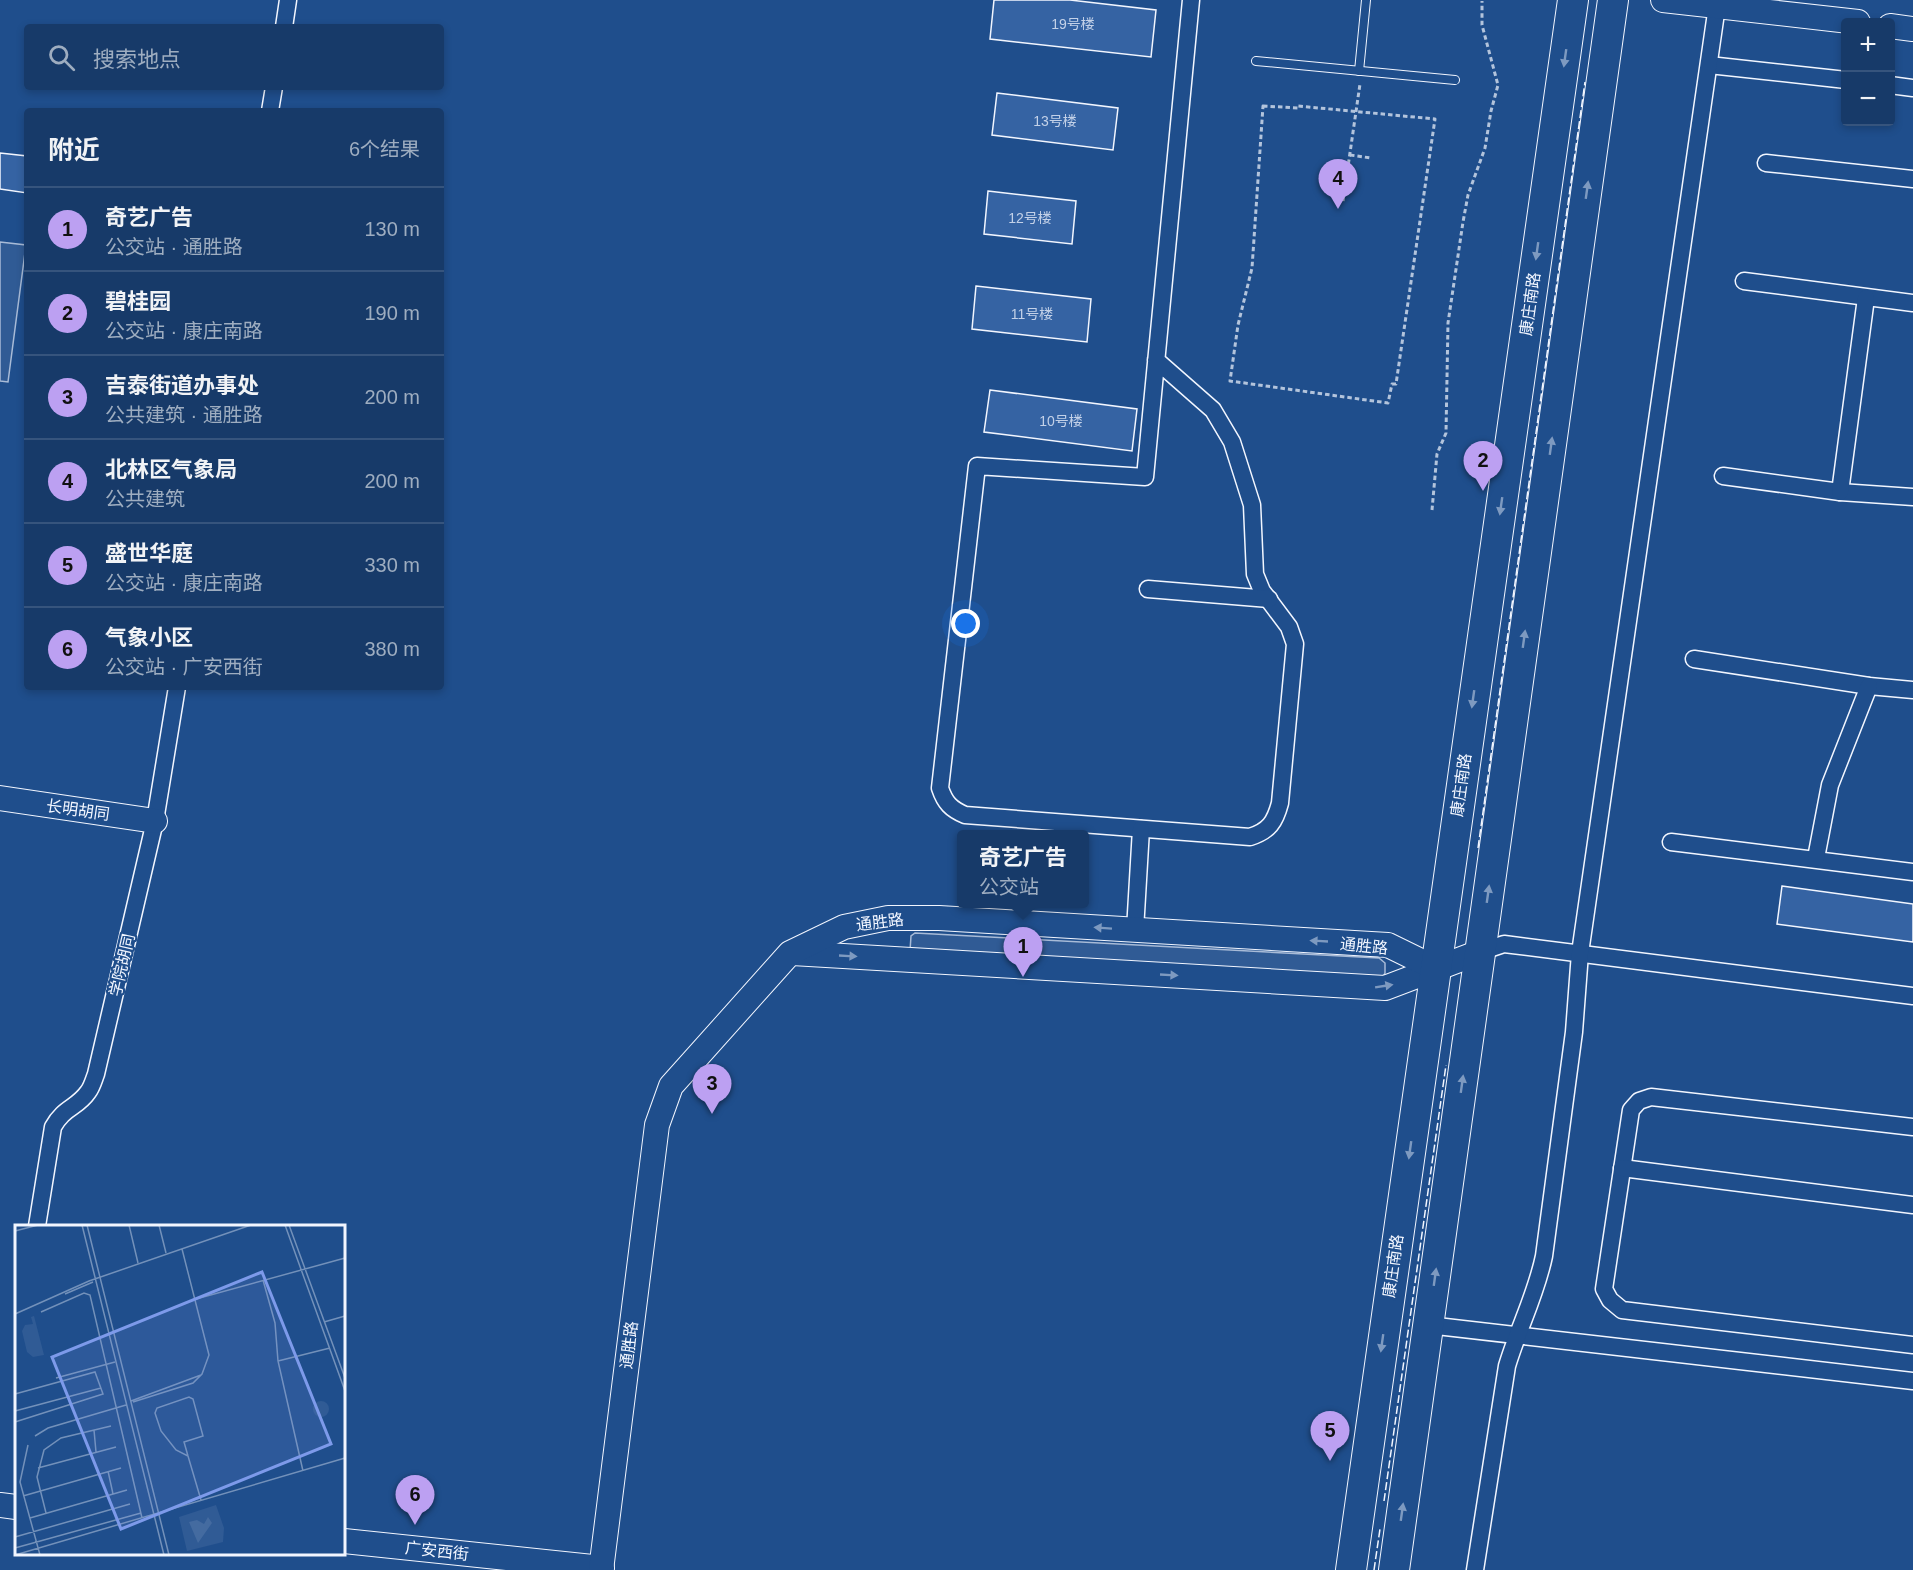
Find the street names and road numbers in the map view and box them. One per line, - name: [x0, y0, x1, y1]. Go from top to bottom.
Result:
- street label: 康庄南路: [1517, 271, 1543, 337]
- street label: 康庄南路: [1448, 752, 1474, 818]
- street label: 长明胡同: [45, 797, 111, 823]
- street label: 通胜路: [855, 911, 905, 933]
- street label: 学院胡同: [107, 932, 137, 998]
- street label: 通胜路: [1339, 935, 1389, 957]
- street label: 康庄南路: [1380, 1233, 1406, 1299]
- street label: 通胜路: [618, 1320, 640, 1370]
- street label: 广安西街: [404, 1539, 470, 1563]

